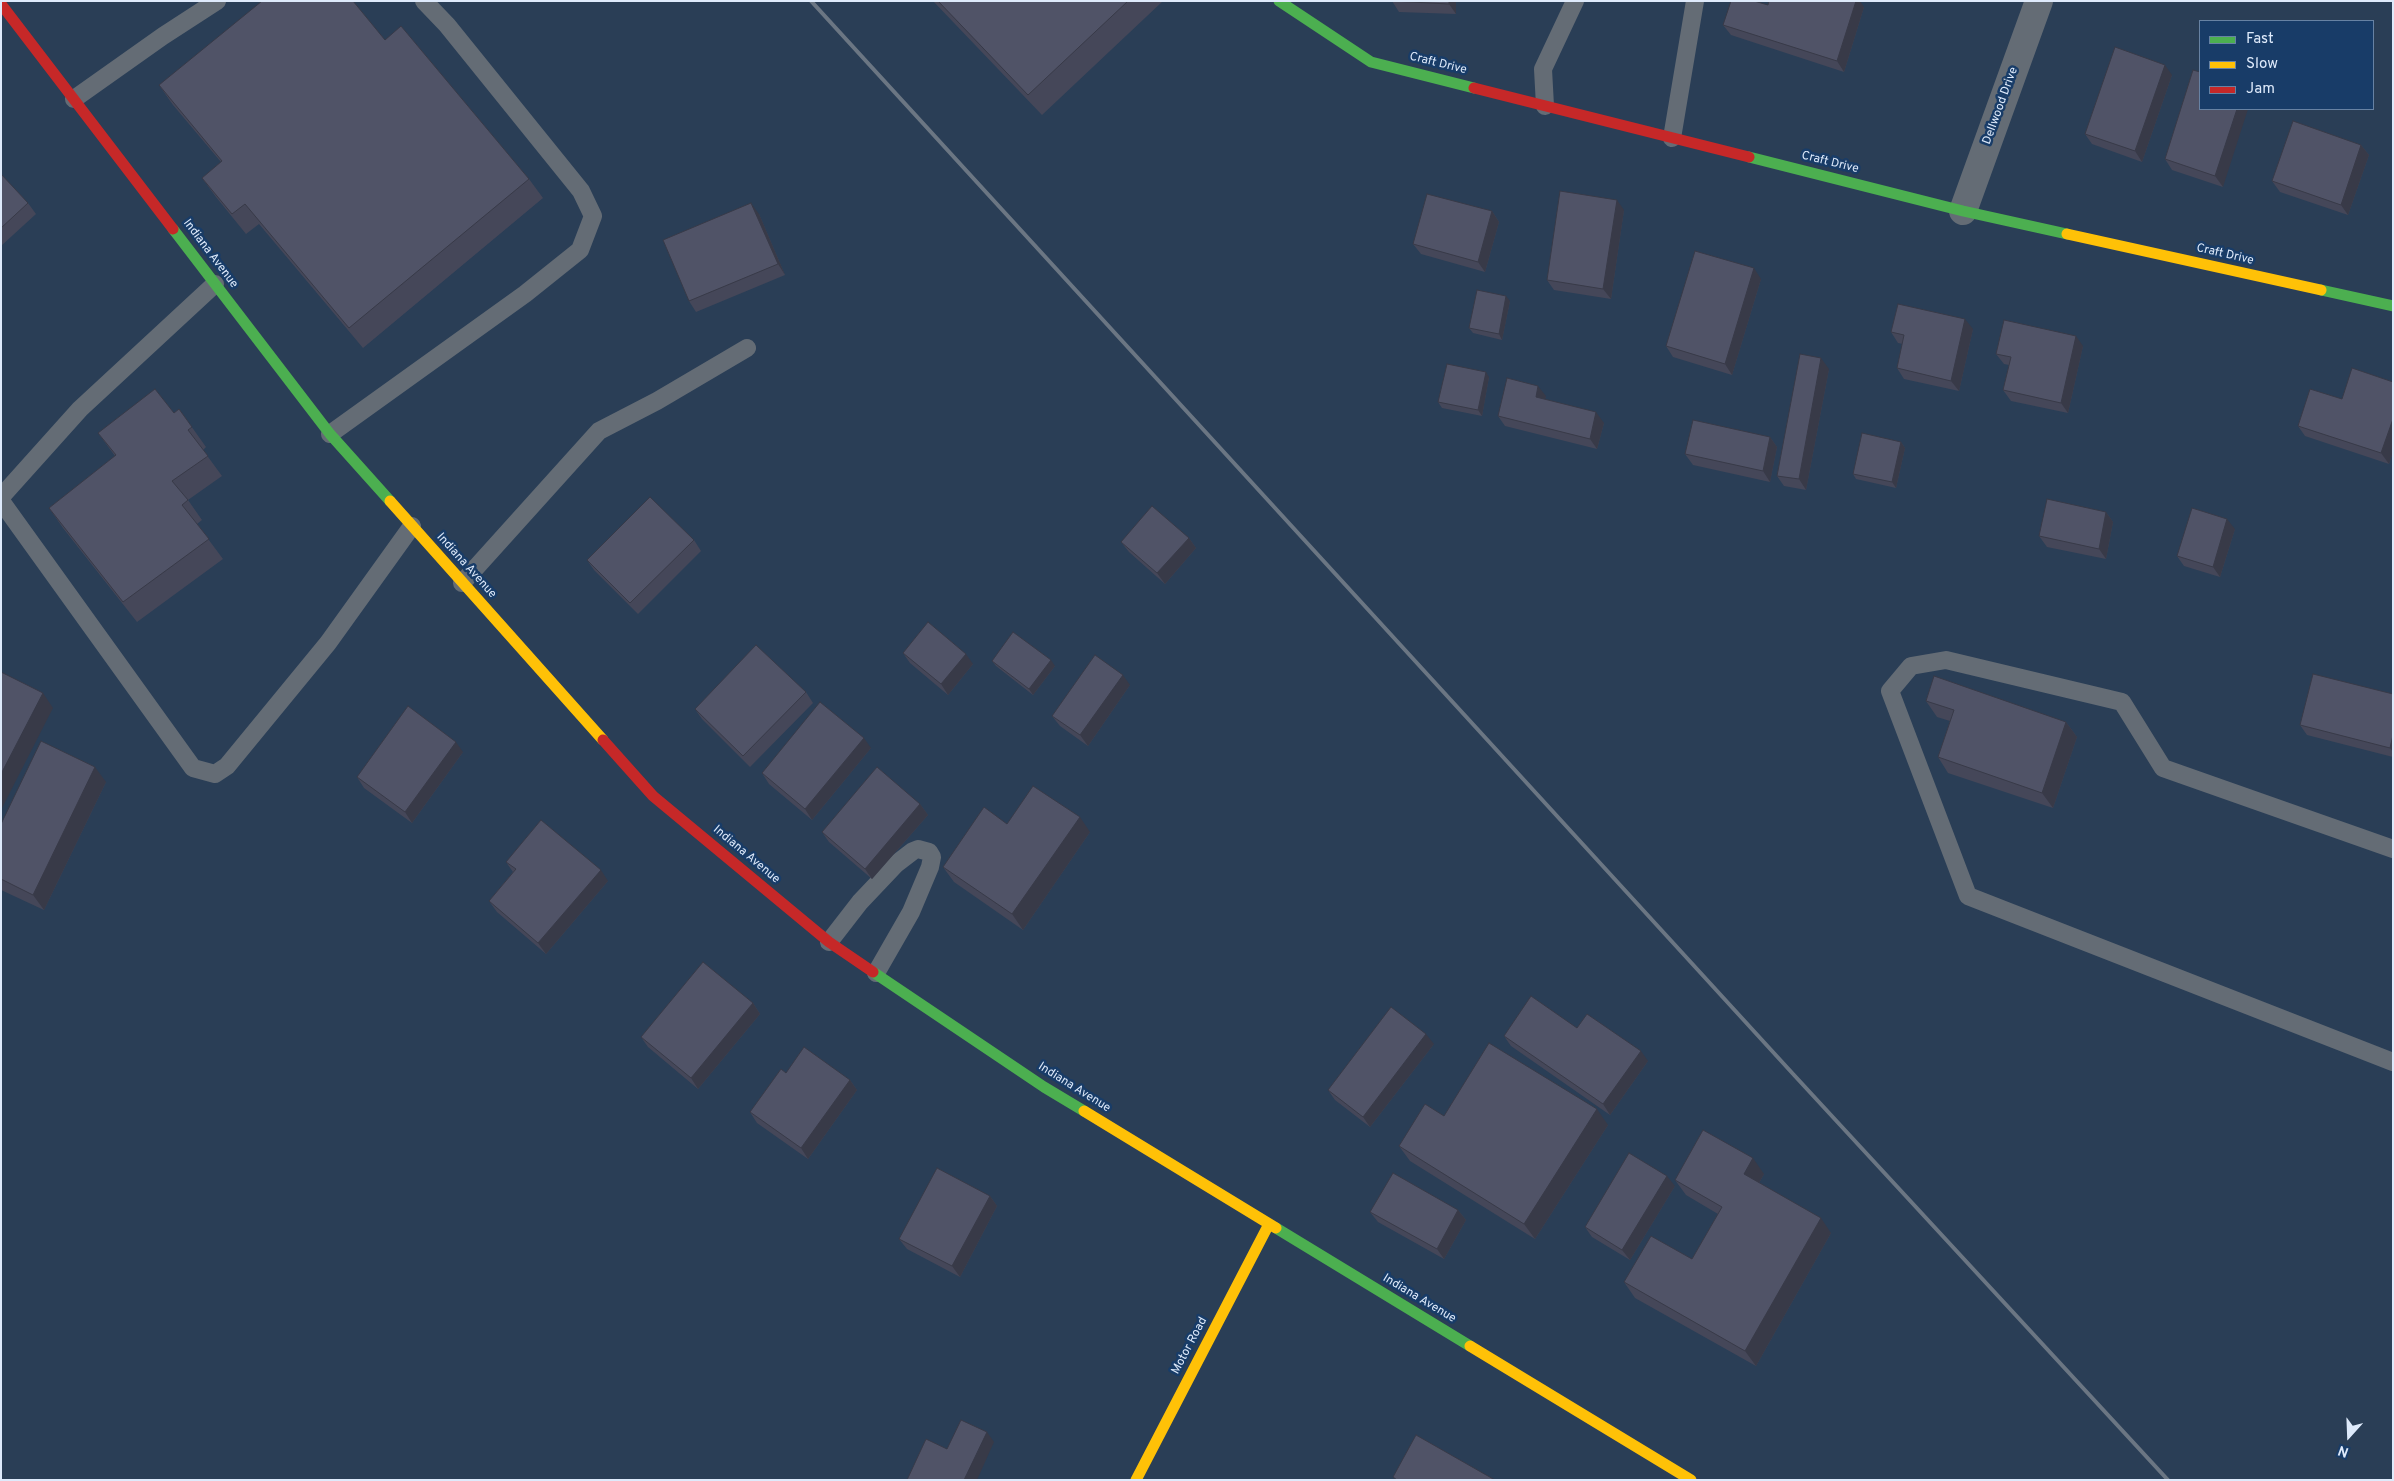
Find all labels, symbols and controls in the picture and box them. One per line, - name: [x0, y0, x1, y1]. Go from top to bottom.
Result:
- legend: [2199, 20, 2374, 110]
- text: Fast: [2246, 30, 2274, 49]
- street label: Craft Drive: [1408, 50, 1468, 78]
- text: Slow: [2246, 55, 2278, 74]
- street label: Dellwood Drive: [1980, 65, 2022, 147]
- text: Jam: [2246, 80, 2275, 99]
- street label: Craft Drive: [1800, 149, 1860, 177]
- street label: Indiana Avenue: [179, 217, 241, 291]
- street label: Craft Drive: [2195, 241, 2255, 269]
- street label: Indiana Avenue: [433, 530, 499, 602]
- street label: Indiana Avenue: [710, 823, 782, 887]
- street label: Indiana Avenue: [1035, 1060, 1113, 1116]
- street label: Indiana Avenue: [1380, 1272, 1458, 1326]
- street label: Motor Road: [1169, 1315, 1211, 1377]
- north arrow: [2324, 1411, 2374, 1461]
- text: N: [2336, 1441, 2351, 1460]

